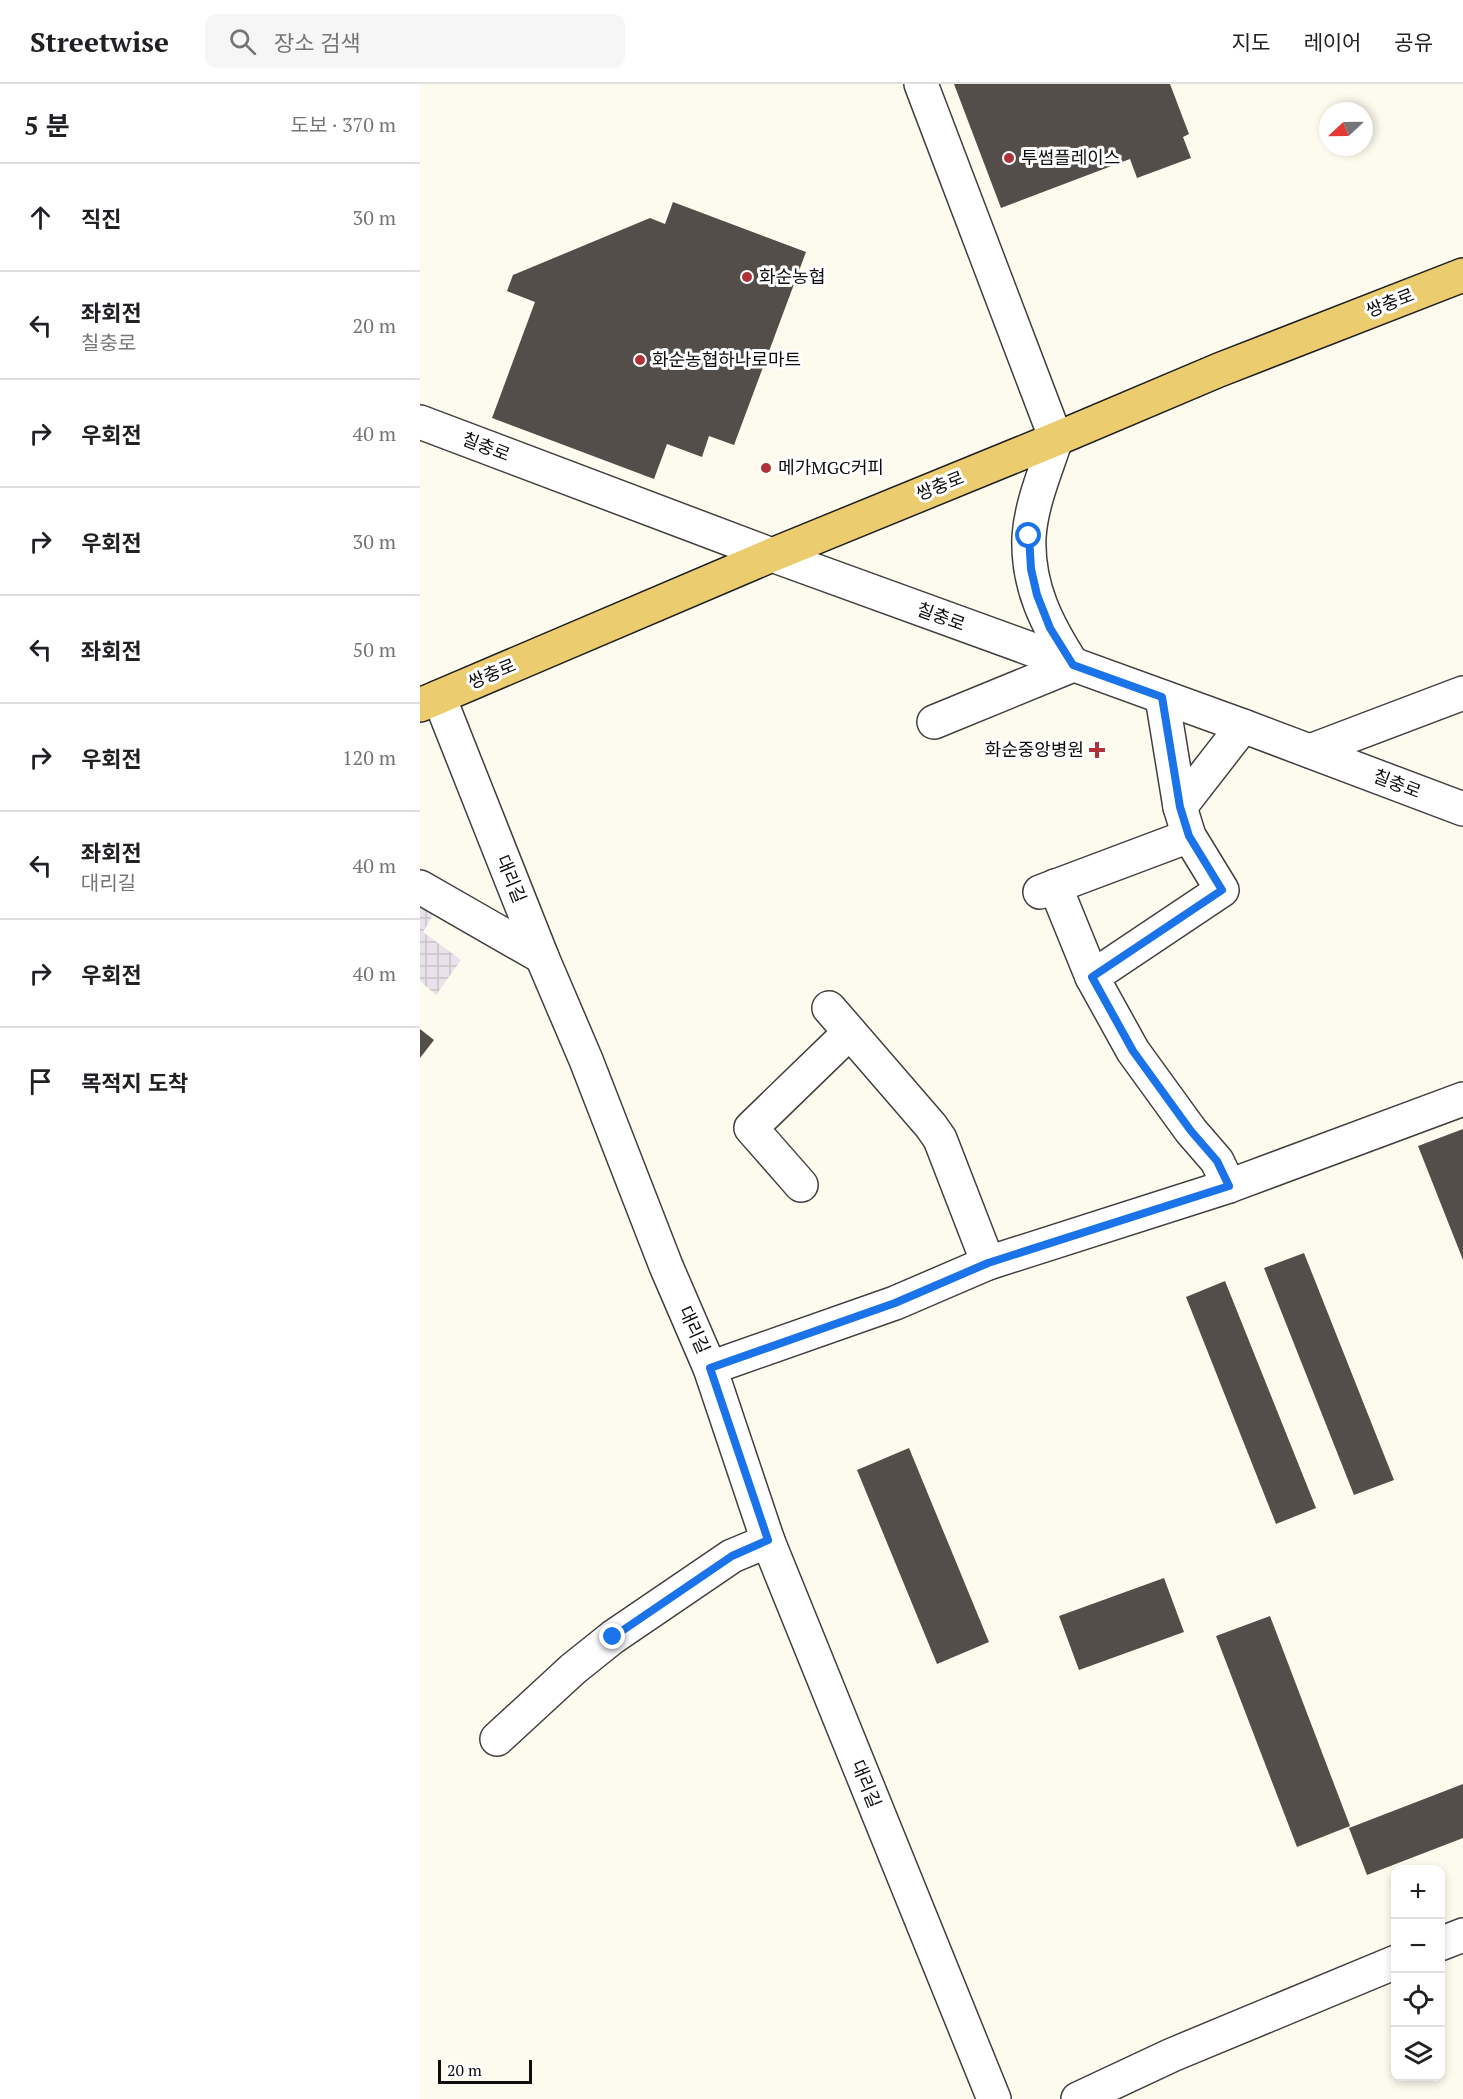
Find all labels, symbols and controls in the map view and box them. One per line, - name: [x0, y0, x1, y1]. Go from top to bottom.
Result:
- search box: [205, 14, 625, 68]
- text: Streetwise: [30, 23, 169, 60]
- icon: search: [226, 25, 259, 58]
- text: 장소 검색: [274, 28, 360, 57]
- text: 지도: [1232, 28, 1270, 56]
- text: 레이어: [1303, 28, 1361, 56]
- text: 공유: [1394, 28, 1433, 56]
- north arrow: [1319, 102, 1373, 156]
- text: 5 분: [24, 108, 70, 142]
- text: 도보 · 370 m: [291, 111, 396, 138]
- place label: 투썸플레이스: [1021, 145, 1120, 169]
- marker: 투썸플레이스: [1002, 151, 1016, 165]
- icon: ahead: [24, 201, 57, 234]
- text: 직진: [81, 204, 121, 233]
- text: 30 m: [353, 204, 396, 231]
- place label: 화순농협: [759, 264, 825, 288]
- marker: 화순농협: [740, 270, 754, 284]
- street label: 쌍충로: [1362, 282, 1417, 322]
- text: 좌회전: [81, 298, 142, 327]
- icon: left: [24, 309, 57, 342]
- text: 20 m: [353, 312, 396, 339]
- text: 칠충로: [81, 329, 136, 356]
- place label: 화순농협하나로마트: [652, 347, 801, 371]
- marker: 화순농협하나로마트: [633, 353, 647, 367]
- icon: right: [24, 417, 57, 450]
- text: 우회전: [81, 420, 142, 449]
- text: 40 m: [353, 420, 396, 447]
- street label: 칠충로: [459, 426, 514, 466]
- place label: 메가MGC커피: [778, 455, 884, 479]
- marker: 메가MGC커피: [759, 461, 773, 475]
- street label: 쌍충로: [912, 465, 967, 506]
- route start: [1015, 522, 1041, 548]
- icon: right: [24, 525, 57, 558]
- text: 우회전: [81, 528, 142, 557]
- text: 30 m: [353, 528, 396, 555]
- street label: 칠충로: [914, 596, 969, 636]
- icon: left: [24, 633, 57, 666]
- text: 좌회전: [81, 636, 142, 665]
- text: 50 m: [353, 636, 396, 663]
- street label: 쌍충로: [464, 652, 519, 694]
- place label: 화순중앙병원: [985, 737, 1084, 761]
- icon: right: [24, 741, 57, 774]
- marker: 화순중앙병원: [1088, 741, 1106, 759]
- text: 우회전: [81, 744, 142, 773]
- text: 120 m: [342, 744, 396, 771]
- street label: 칠충로: [1370, 763, 1425, 803]
- text: 좌회전: [81, 838, 142, 867]
- icon: left: [24, 849, 57, 882]
- street label: 대리길: [491, 851, 532, 906]
- text: 40 m: [353, 852, 396, 879]
- text: 대리길: [81, 869, 136, 896]
- icon: right: [24, 957, 57, 990]
- text: 우회전: [81, 960, 142, 989]
- text: 40 m: [353, 960, 396, 987]
- icon: arrive: [24, 1065, 57, 1098]
- text: 목적지 도착: [81, 1068, 188, 1097]
- street label: 대리길: [674, 1302, 716, 1357]
- route end: [599, 1623, 625, 1649]
- street label: 대리길: [846, 1756, 887, 1811]
- map controls: [1391, 1865, 1445, 2081]
- button: +: [1391, 1865, 1445, 1919]
- button: −: [1391, 1919, 1445, 1973]
- button: locate: [1391, 1973, 1445, 2027]
- button: layers: [1391, 2027, 1445, 2081]
- scale bar: [438, 2057, 532, 2084]
- text: 20 m: [447, 2059, 482, 2081]

